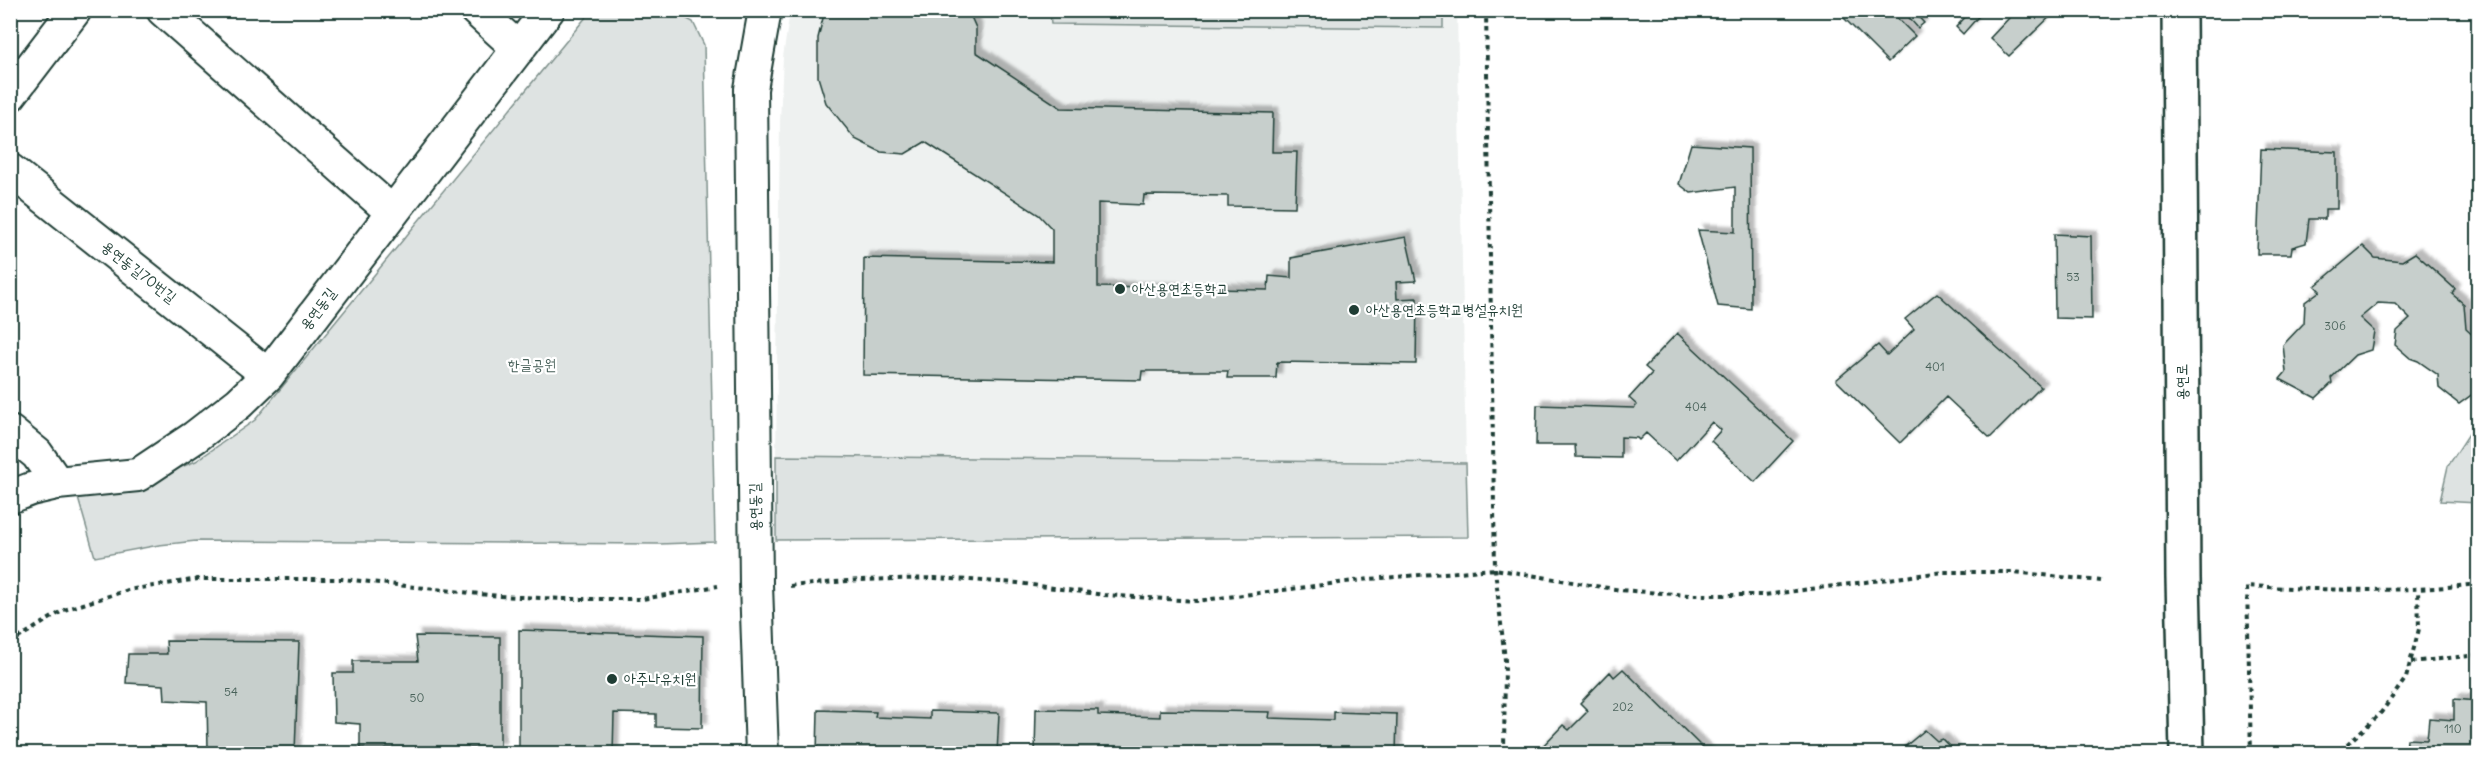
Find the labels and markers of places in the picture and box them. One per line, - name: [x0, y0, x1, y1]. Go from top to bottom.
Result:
- place label: 아산용연초등학교: [1132, 279, 1229, 298]
- marker: 아산용연초등학교: [1113, 282, 1127, 296]
- place label: 아산용연초등학교병설유치원: [1366, 300, 1523, 319]
- marker: 아산용연초등학교병설유치원: [1347, 303, 1361, 317]
- place label: 아주나유치원: [624, 669, 696, 688]
- marker: 아주나유치원: [605, 672, 619, 686]

